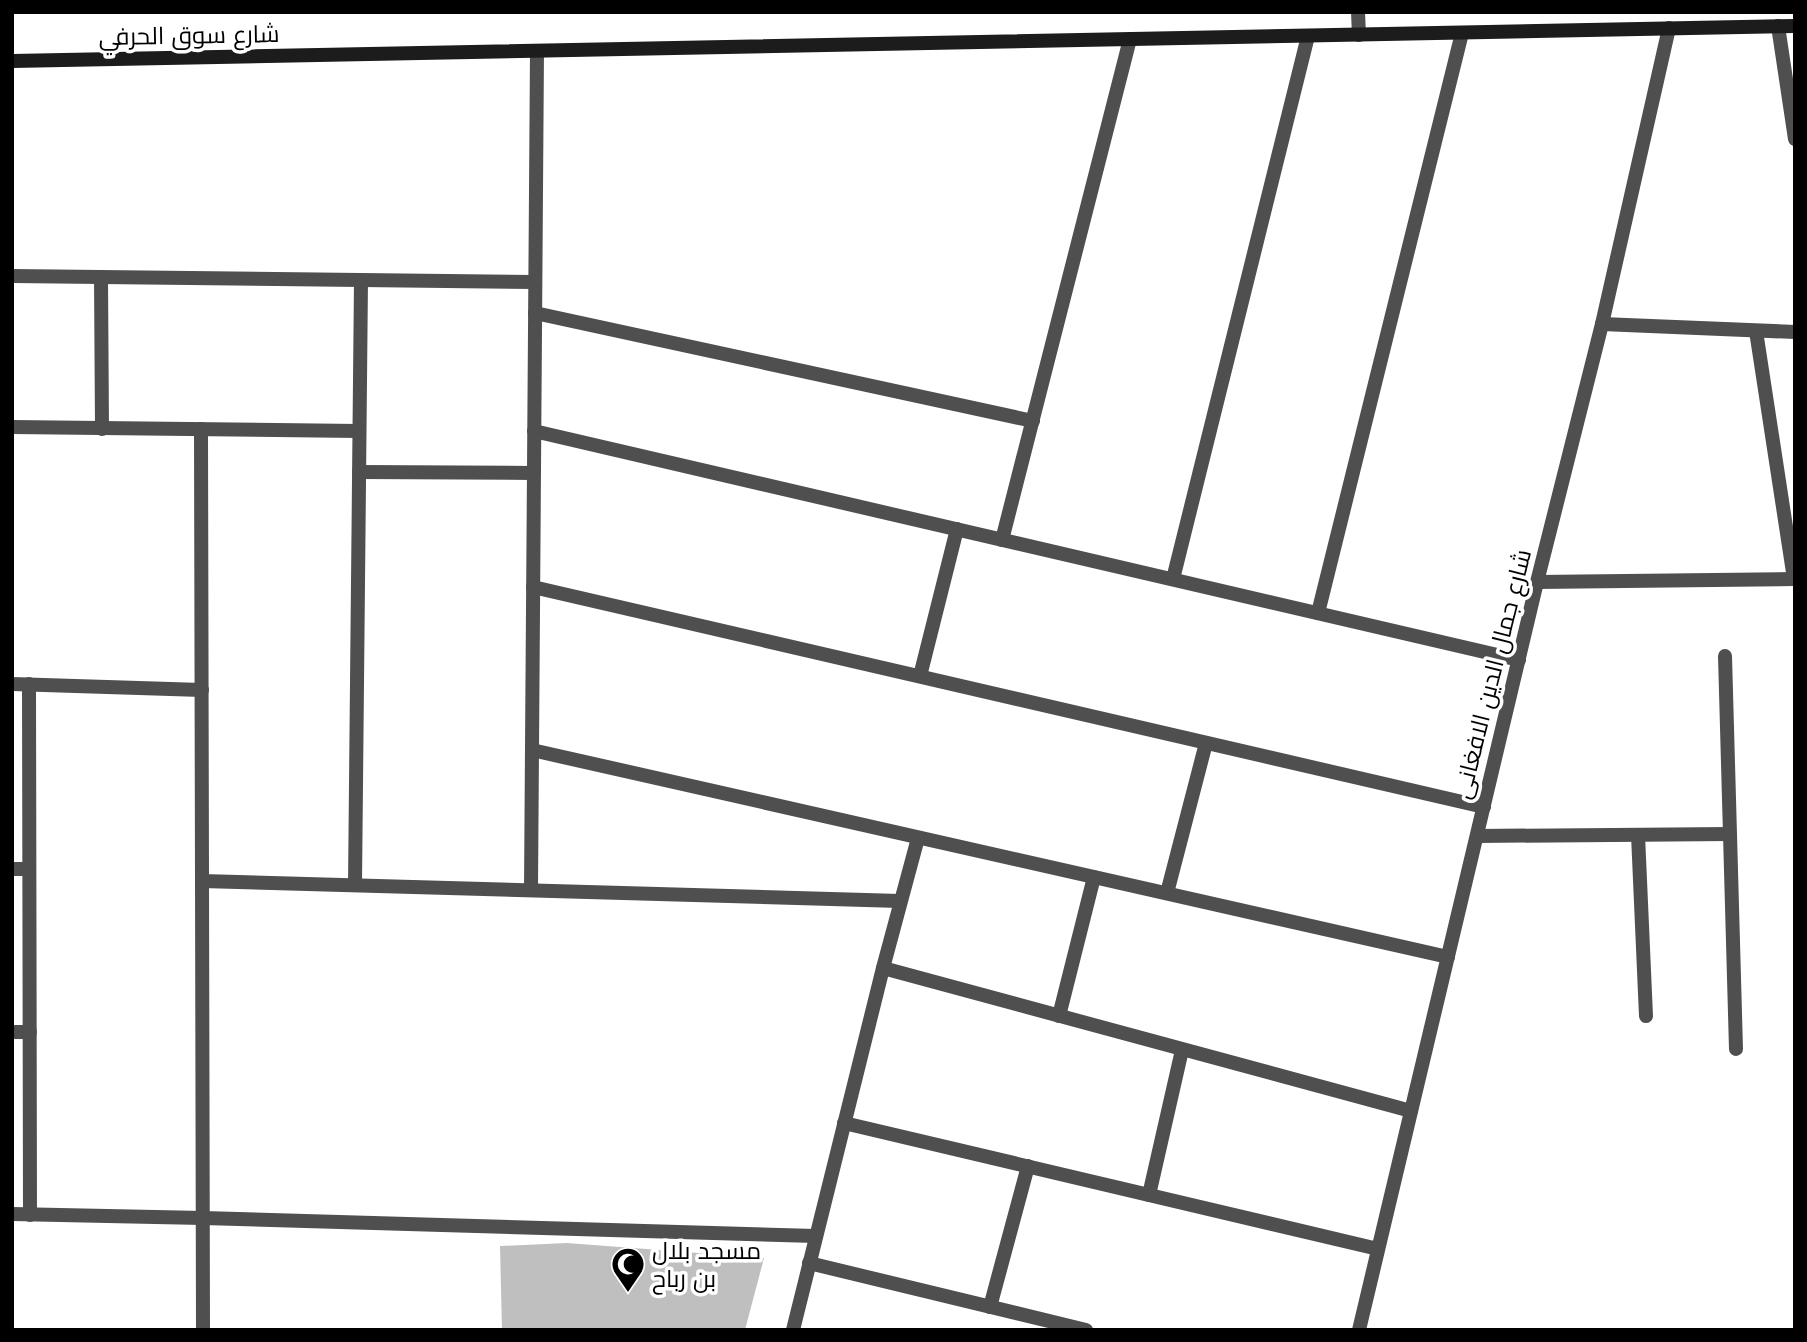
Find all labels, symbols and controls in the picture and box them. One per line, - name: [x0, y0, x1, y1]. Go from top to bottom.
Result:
- street label: شارع سوق الحرفي: [98, 16, 280, 56]
- street label: شارع جمال الدين الافغانى: [1444, 545, 1540, 803]
- place label: مسجد بلال بن رباح: [652, 1233, 761, 1296]
- mosque icon: مسجد بلال بن رباح: [609, 1245, 647, 1294]

